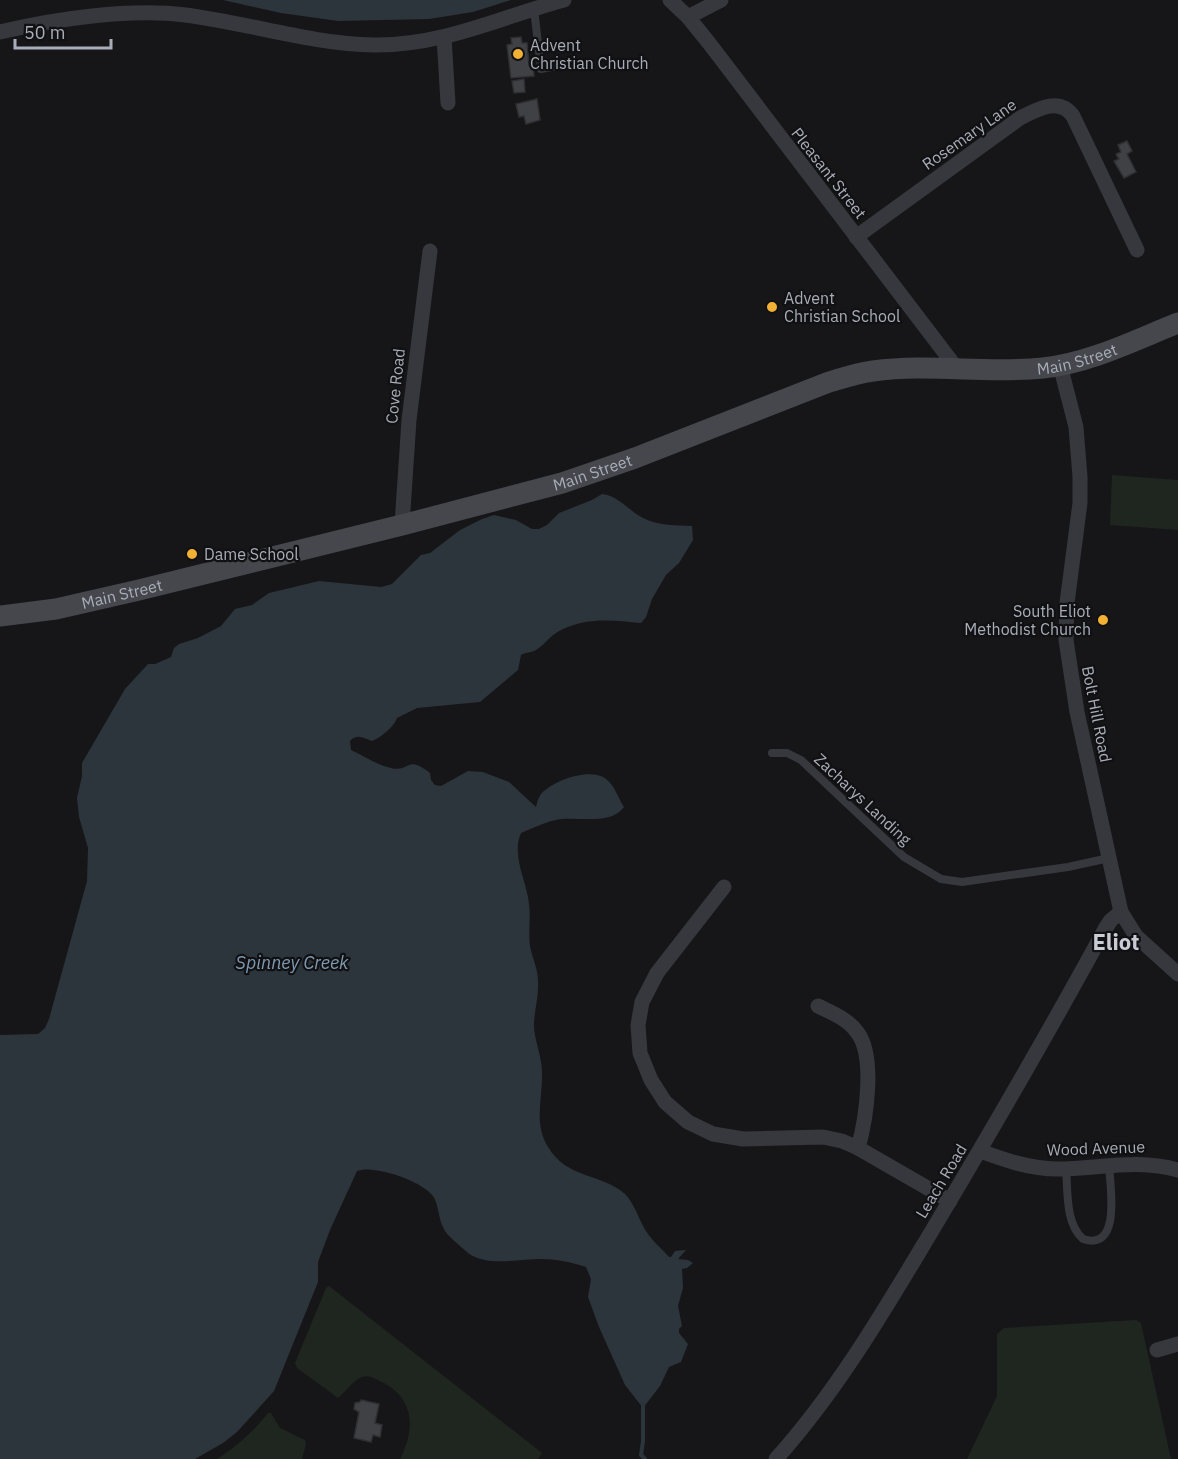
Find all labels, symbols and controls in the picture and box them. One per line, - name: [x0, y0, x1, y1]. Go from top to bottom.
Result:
- scale bar: [15, 12, 111, 50]
- text: 50 m: [24, 21, 66, 44]
- place label: Advent Christian Church: [530, 35, 649, 73]
- marker: Advent Christian Church: [511, 47, 525, 61]
- street label: Rosemary Lane: [918, 94, 1020, 174]
- street label: Pleasant Street: [787, 123, 871, 223]
- place label: Advent Christian School: [784, 288, 900, 326]
- marker: Advent Christian School: [765, 300, 779, 314]
- street label: Main Street: [1036, 339, 1120, 379]
- street label: Cove Road: [381, 347, 409, 425]
- street label: Main Street: [551, 450, 635, 495]
- place label: Dame School: [204, 544, 299, 564]
- marker: Dame School: [185, 547, 199, 561]
- street label: Main Street: [79, 575, 164, 613]
- place label: South Eliot Methodist Church: [964, 601, 1091, 639]
- marker: South Eliot Methodist Church: [1096, 613, 1110, 627]
- street label: Bolt Hill Road: [1078, 664, 1116, 764]
- street label: Zacharys Landing: [810, 749, 916, 849]
- district label: Eliot: [1092, 927, 1140, 956]
- water label: Spinney Creek: [236, 951, 349, 974]
- street label: Wood Avenue: [1046, 1136, 1146, 1160]
- street label: Leach Road: [911, 1140, 971, 1222]

